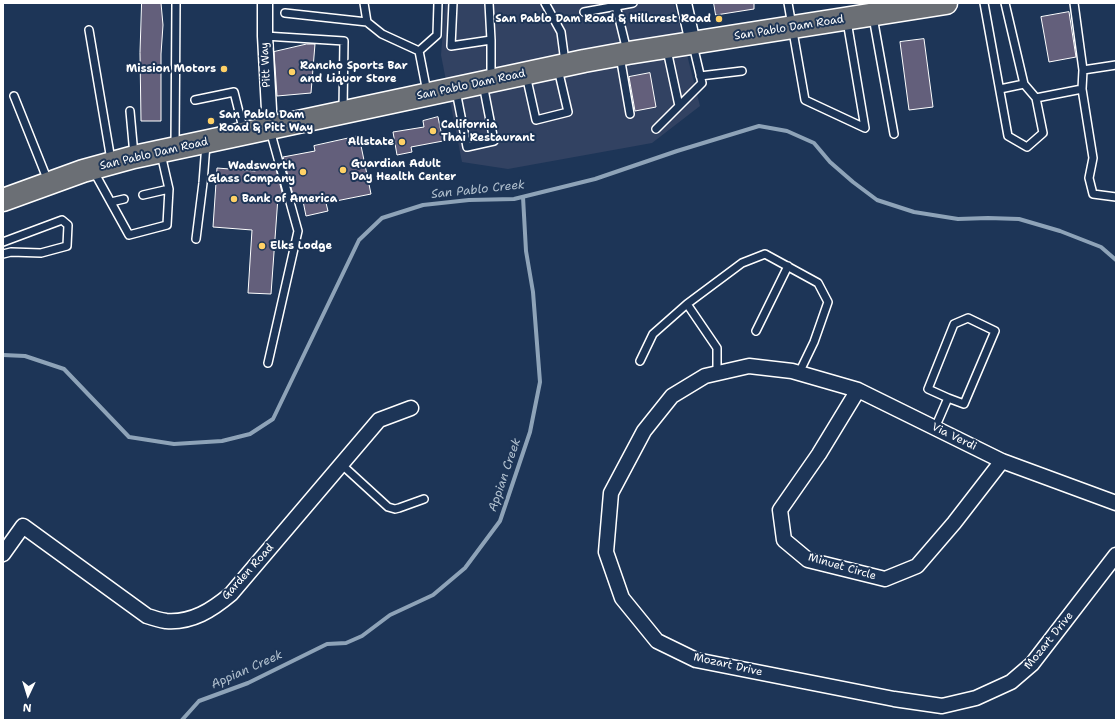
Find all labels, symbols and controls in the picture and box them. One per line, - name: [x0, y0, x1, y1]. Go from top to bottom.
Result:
- place label: San Pablo Dam Road & Hillcrest Road: [495, 12, 711, 26]
- street label: San Pablo Dam Road: [733, 13, 845, 43]
- marker: San Pablo Dam Road & Hillcrest Road: [714, 14, 724, 24]
- street label: Pitt Way: [258, 42, 274, 88]
- place label: Rancho Sports Bar and Liquor Store: [300, 59, 408, 85]
- place label: Mission Motors: [126, 62, 216, 76]
- marker: Mission Motors: [219, 64, 229, 74]
- marker: Rancho Sports Bar and Liquor Store: [287, 67, 297, 77]
- street label: San Pablo Dam Road: [416, 67, 526, 103]
- place label: San Pablo Dam Road & Pitt Way: [219, 108, 313, 134]
- marker: San Pablo Dam Road & Pitt Way: [206, 116, 216, 126]
- place label: California Thai Restaurant: [441, 118, 535, 144]
- marker: California Thai Restaurant: [428, 126, 438, 136]
- street label: San Pablo Dam Road: [99, 135, 209, 173]
- place label: Allstate: [348, 135, 394, 149]
- marker: Allstate: [397, 137, 407, 147]
- place label: Guardian Adult Day Health Center: [351, 157, 456, 183]
- place label: Wadsworth Glass Company: [208, 159, 295, 185]
- marker: Guardian Adult Day Health Center: [338, 165, 348, 175]
- marker: Wadsworth Glass Company: [298, 167, 308, 177]
- water label: San Pablo Creek: [430, 178, 526, 202]
- place label: Bank of America: [242, 192, 337, 206]
- marker: Bank of America: [229, 194, 239, 204]
- place label: Elks Lodge: [270, 239, 332, 253]
- marker: Elks Lodge: [257, 241, 267, 251]
- street label: Via Verdi: [929, 420, 979, 454]
- water label: Appian Creek: [486, 436, 524, 514]
- street label: Garden Road: [219, 541, 277, 603]
- street label: Minuet Circle: [807, 551, 877, 583]
- street label: Mozart Drive: [1022, 610, 1076, 672]
- water label: Appian Creek: [209, 648, 285, 692]
- street label: Mozart Drive: [692, 651, 764, 679]
- north arrow: [8, 675, 48, 715]
- text: N: [22, 700, 32, 715]

